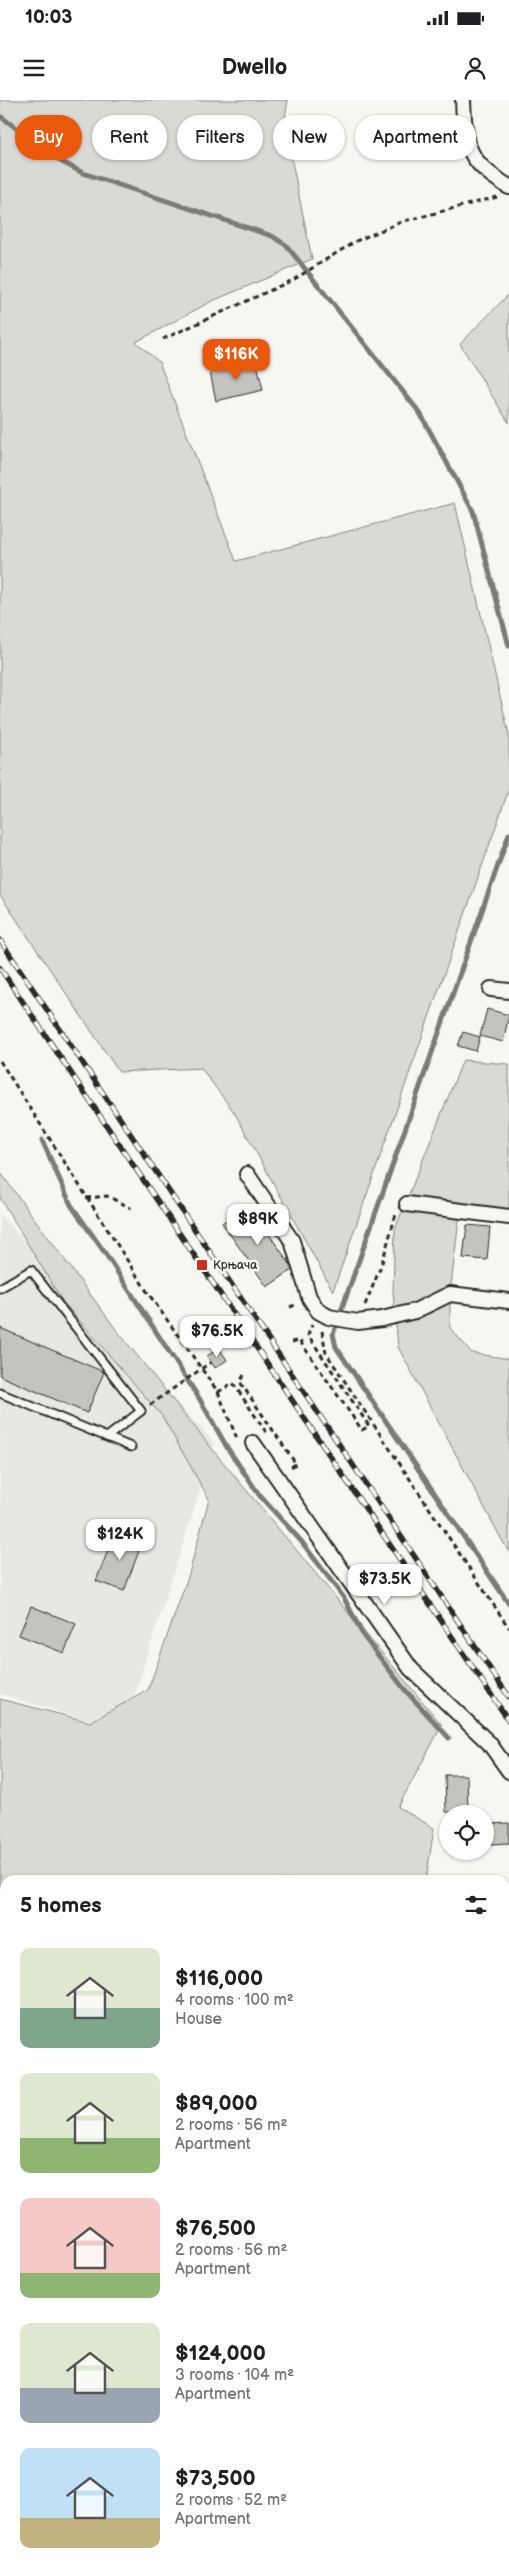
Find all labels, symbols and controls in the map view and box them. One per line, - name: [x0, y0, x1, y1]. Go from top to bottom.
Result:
- text: 10:03: [25, 6, 72, 29]
- icon: menu: [20, 54, 48, 82]
- text: Dwello: [222, 54, 287, 81]
- icon: person: [461, 54, 489, 82]
- chip: Buy: [15, 115, 82, 160]
- chip: Rent: [92, 115, 167, 160]
- chip: Filters: [177, 115, 263, 160]
- chip: New: [273, 115, 345, 160]
- chip: Apartment: [355, 115, 476, 160]
- pin: $116K: [201, 338, 271, 381]
- text: $116K: [214, 345, 258, 364]
- pin: $89K: [228, 1204, 288, 1246]
- text: $89K: [238, 1210, 278, 1229]
- marker: Крњача: [195, 1258, 209, 1272]
- place label: Крњача: [213, 1258, 257, 1273]
- pin: $76.5K: [176, 1316, 258, 1358]
- text: $76.5K: [191, 1322, 243, 1341]
- pin: $124K: [85, 1518, 155, 1561]
- text: $124K: [97, 1525, 143, 1544]
- pin: $73.5K: [344, 1564, 426, 1606]
- text: $73.5K: [359, 1570, 411, 1589]
- map controls: [439, 1805, 494, 1860]
- button: locate: [439, 1805, 494, 1860]
- icon: filters: [462, 1891, 490, 1919]
- text: 5 homes: [20, 1893, 102, 1918]
- text: $116,000: [175, 1966, 263, 1991]
- icon: home: [60, 1968, 120, 2028]
- text: 4 rooms · 100 m²: [175, 1991, 294, 2010]
- text: House: [175, 2010, 222, 2029]
- text: $89,000: [175, 2091, 258, 2116]
- icon: home: [60, 2093, 120, 2153]
- text: 2 rooms · 56 m²: [175, 2116, 287, 2135]
- text: Apartment: [175, 2135, 251, 2154]
- text: $76,500: [175, 2216, 256, 2241]
- icon: home: [60, 2218, 120, 2278]
- text: 2 rooms · 56 m²: [175, 2241, 287, 2260]
- text: Apartment: [175, 2260, 251, 2279]
- text: $124,000: [175, 2341, 266, 2366]
- icon: home: [60, 2343, 120, 2403]
- text: 3 rooms · 104 m²: [175, 2366, 294, 2385]
- text: Apartment: [175, 2385, 251, 2404]
- text: $73,500: [175, 2466, 256, 2491]
- icon: home: [60, 2468, 120, 2528]
- text: 2 rooms · 52 m²: [175, 2491, 287, 2510]
- text: Apartment: [175, 2510, 251, 2529]

